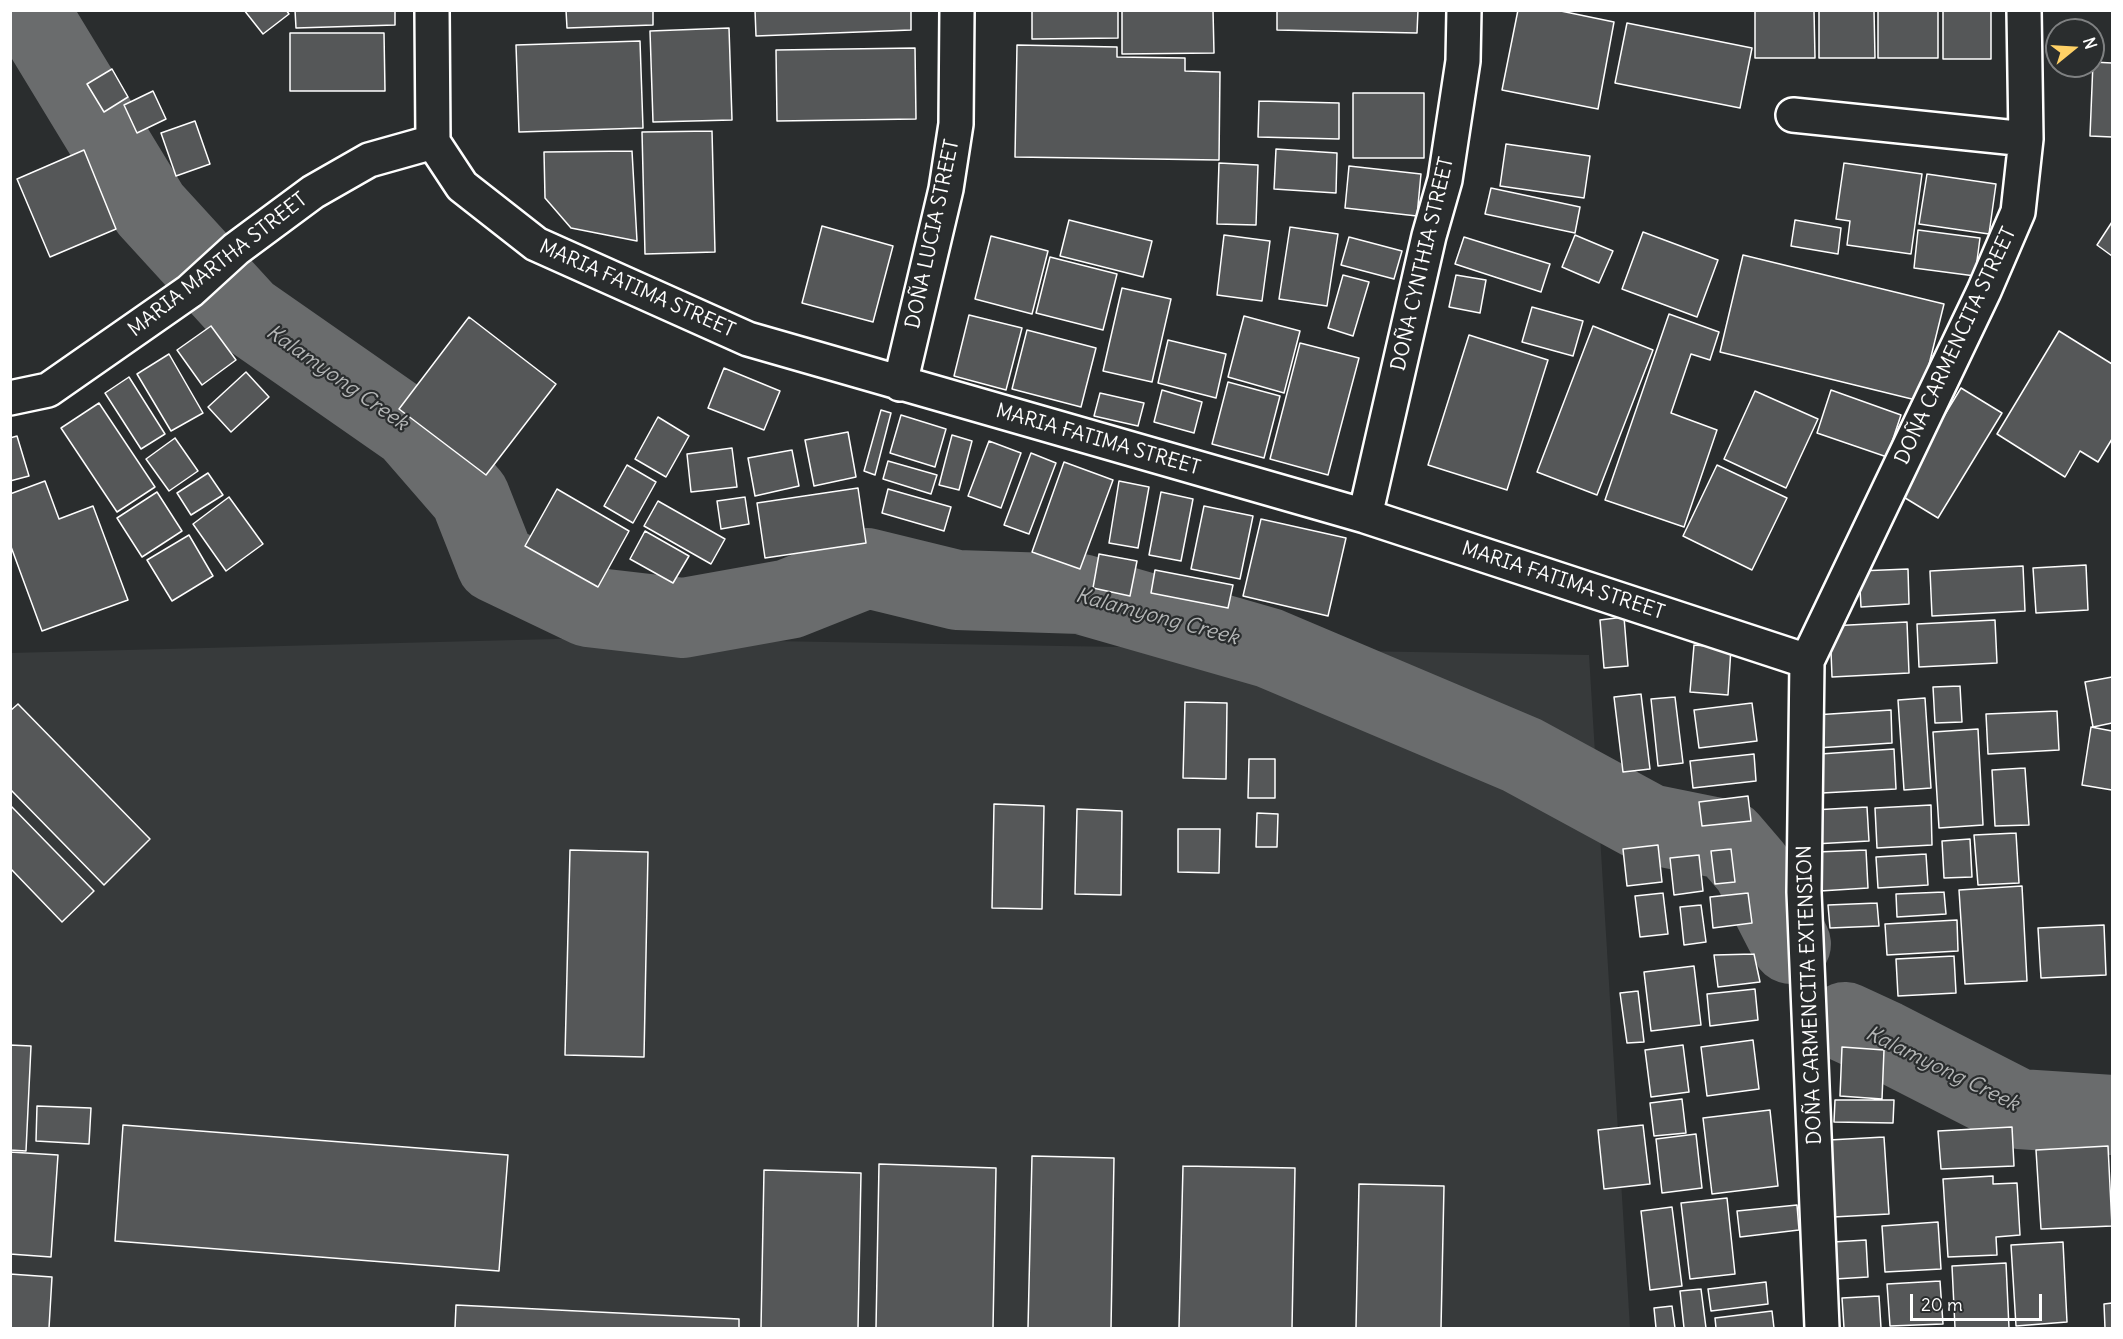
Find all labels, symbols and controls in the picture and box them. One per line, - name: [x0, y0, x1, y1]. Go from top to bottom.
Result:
- north arrow: [2045, 18, 2105, 78]
- text: N: [2079, 35, 2101, 51]
- street label: DOÑA LUCIA STREET: [901, 137, 965, 331]
- street label: DOÑA CYNTHIA STREET: [1387, 155, 1459, 373]
- street label: MARIA MARTHA STREET: [124, 188, 312, 342]
- street label: DOÑA CARMENCITA STREET: [1890, 224, 2022, 468]
- street label: MARIA FATIMA STREET: [535, 235, 739, 343]
- water label: Kalamyong Creek: [261, 320, 413, 436]
- street label: MARIA FATIMA STREET: [993, 399, 1203, 481]
- street label: MARIA FATIMA STREET: [1459, 537, 1667, 625]
- water label: Kalamyong Creek: [1073, 583, 1241, 651]
- street label: DOÑA CARMENCITA EXTENSION: [1793, 845, 1827, 1145]
- water label: Kalamyong Creek: [1861, 1021, 2023, 1117]
- scale bar: [1913, 1282, 2045, 1320]
- text: 20 m: [1921, 1293, 1963, 1316]

